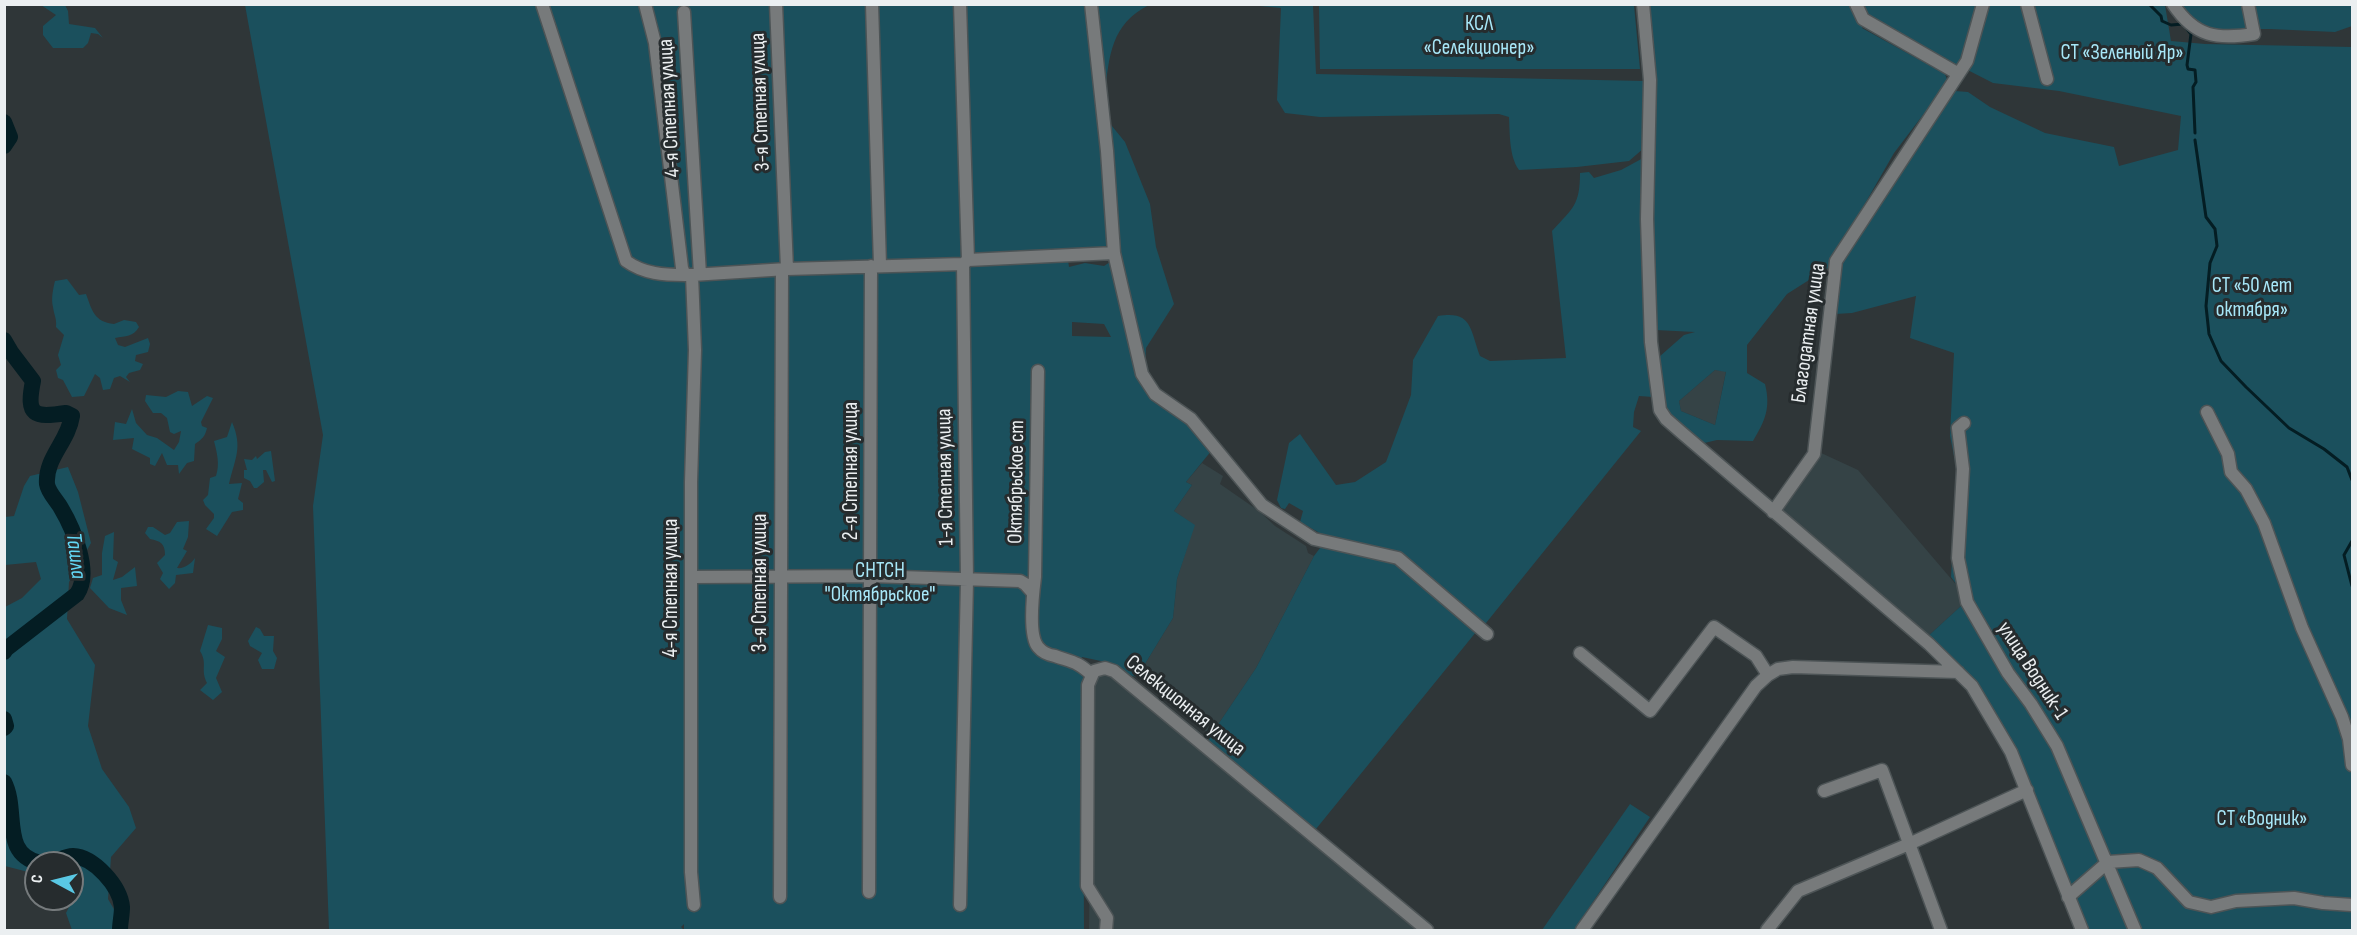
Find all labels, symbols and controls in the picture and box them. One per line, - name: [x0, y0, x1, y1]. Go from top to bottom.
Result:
- park label: КСЛ «Селекционер»: [1424, 12, 1534, 62]
- street label: 3-я Степная улица: [746, 32, 776, 172]
- street label: 4-я Степная улица: [654, 38, 686, 178]
- park label: СТ «Зеленый Яр»: [2060, 41, 2184, 67]
- street label: Благодатная улица: [1787, 261, 1831, 405]
- park label: СТ «50 лет октября»: [2212, 274, 2292, 324]
- street label: 2-я Степная улица: [839, 402, 865, 540]
- street label: 1-я Степная улица: [932, 408, 960, 546]
- street label: Октябрьское ст: [1003, 420, 1031, 544]
- street label: 3-я Степная улица: [748, 514, 774, 652]
- street label: 4-я Степная улица: [659, 519, 685, 657]
- water label: Ташла: [59, 531, 91, 581]
- park label: СНТСН "Октябрьское": [825, 559, 935, 609]
- street label: улица Водник-1: [1991, 617, 2073, 725]
- street label: Селекционная улица: [1120, 650, 1250, 762]
- park label: СТ «Водник»: [2217, 807, 2307, 833]
- north arrow: [24, 851, 84, 911]
- text: С: [28, 874, 48, 884]

